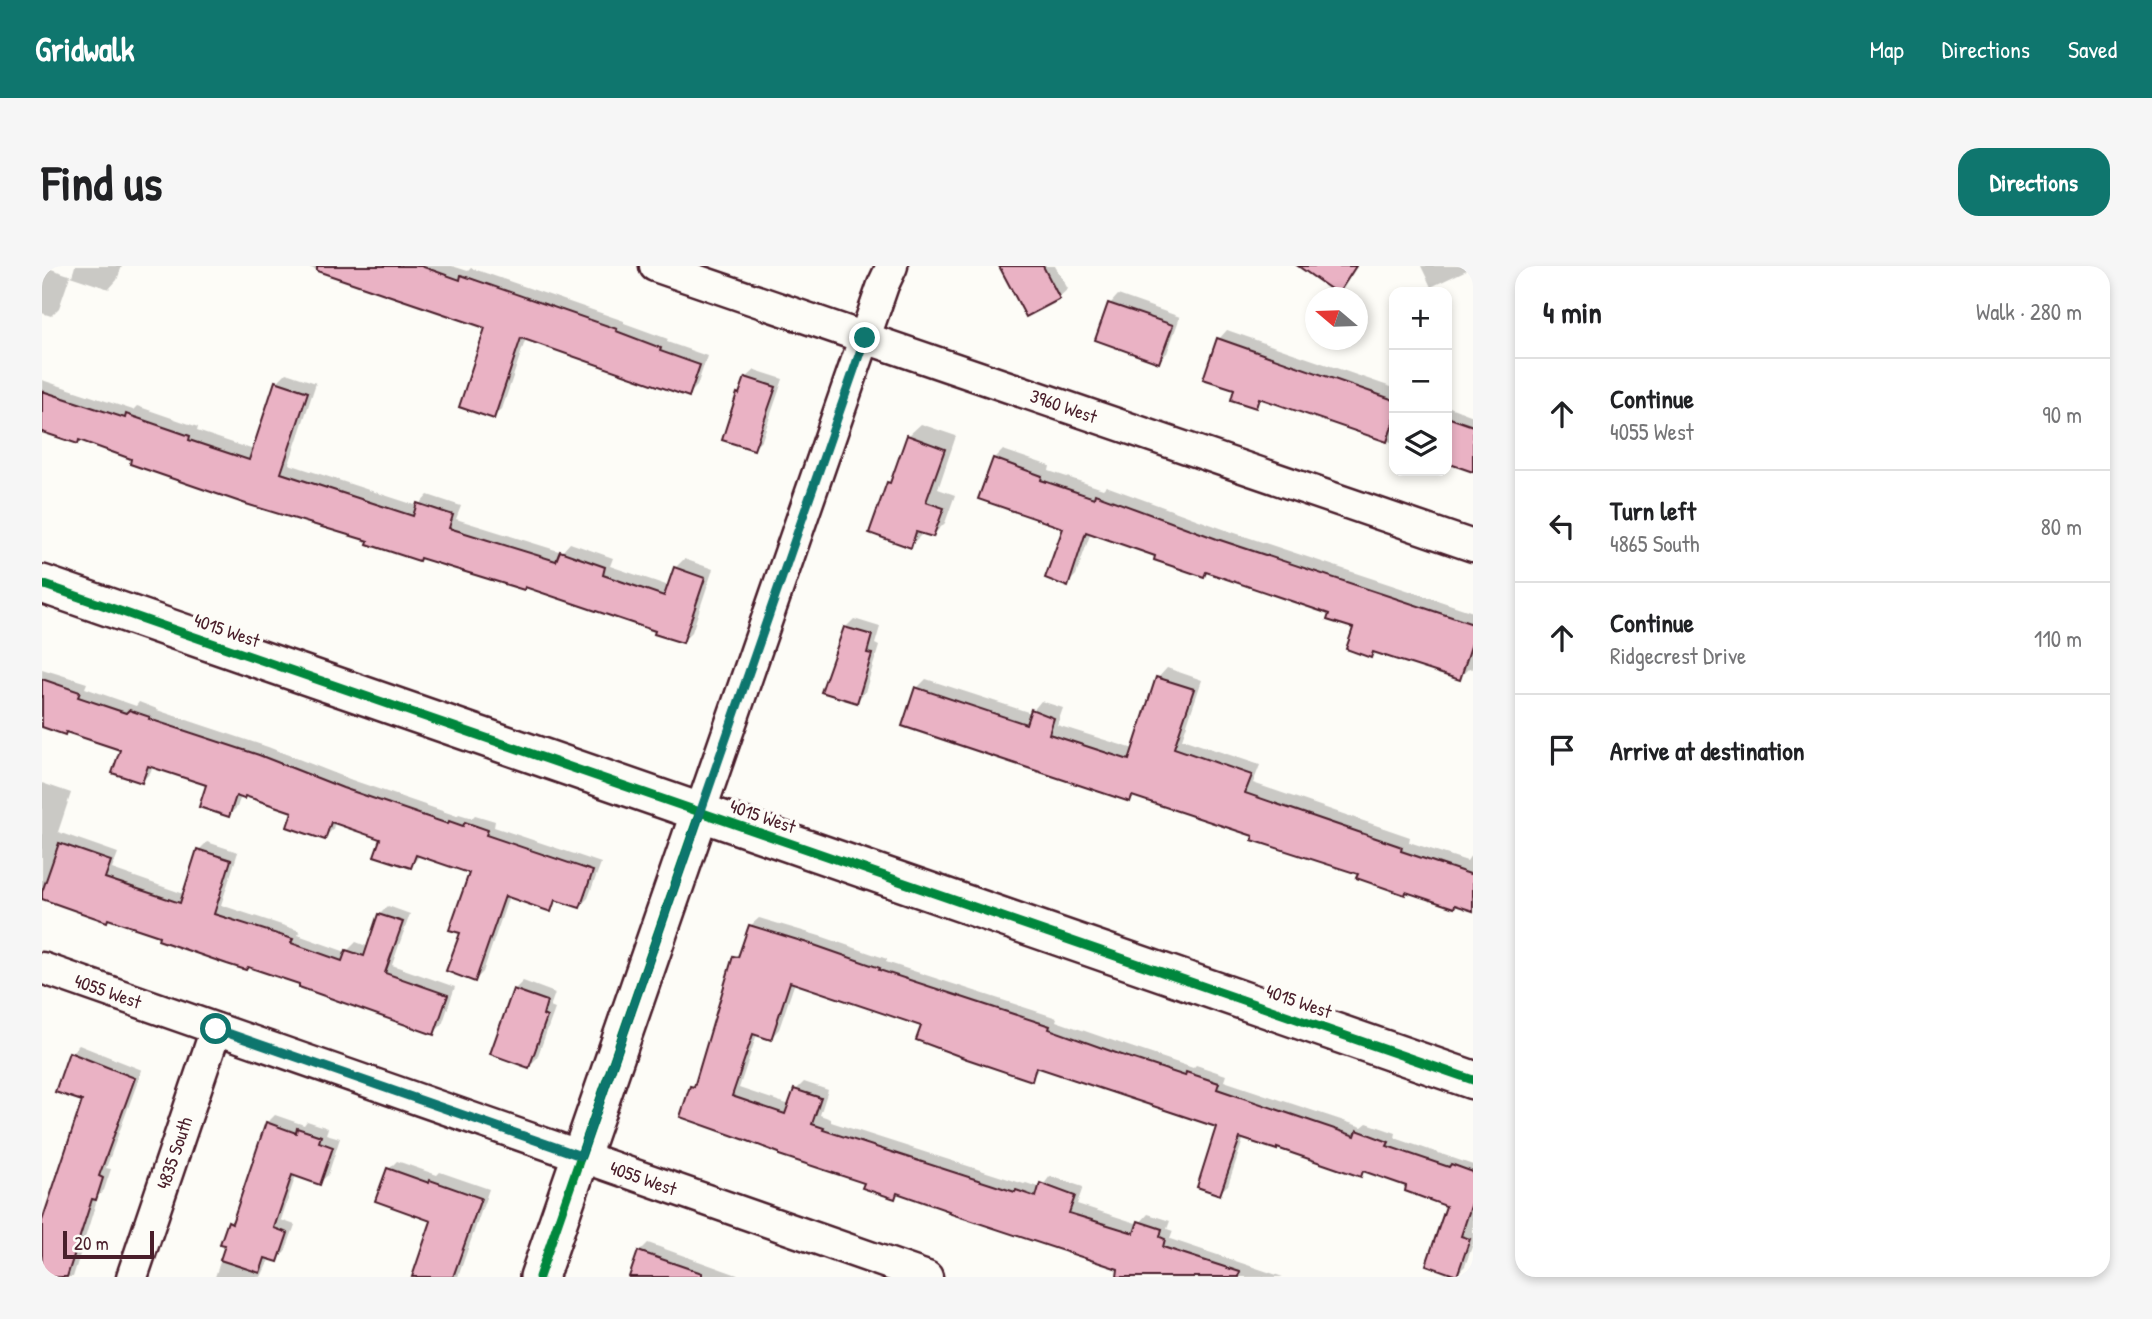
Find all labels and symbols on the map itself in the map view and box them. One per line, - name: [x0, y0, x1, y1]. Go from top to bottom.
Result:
- north arrow: [1305, 287, 1368, 350]
- route end: [849, 322, 880, 353]
- street label: 3960 West: [1027, 382, 1101, 430]
- street label: 4015 West: [191, 607, 264, 654]
- street label: 4015 West: [727, 793, 800, 840]
- street label: 4055 West: [71, 967, 146, 1015]
- street label: 4015 West: [1263, 978, 1336, 1025]
- route start: [200, 1013, 231, 1044]
- street label: 4835 South: [150, 1113, 198, 1193]
- street label: 4055 West: [606, 1154, 681, 1202]
- scale bar: [63, 1228, 154, 1260]

